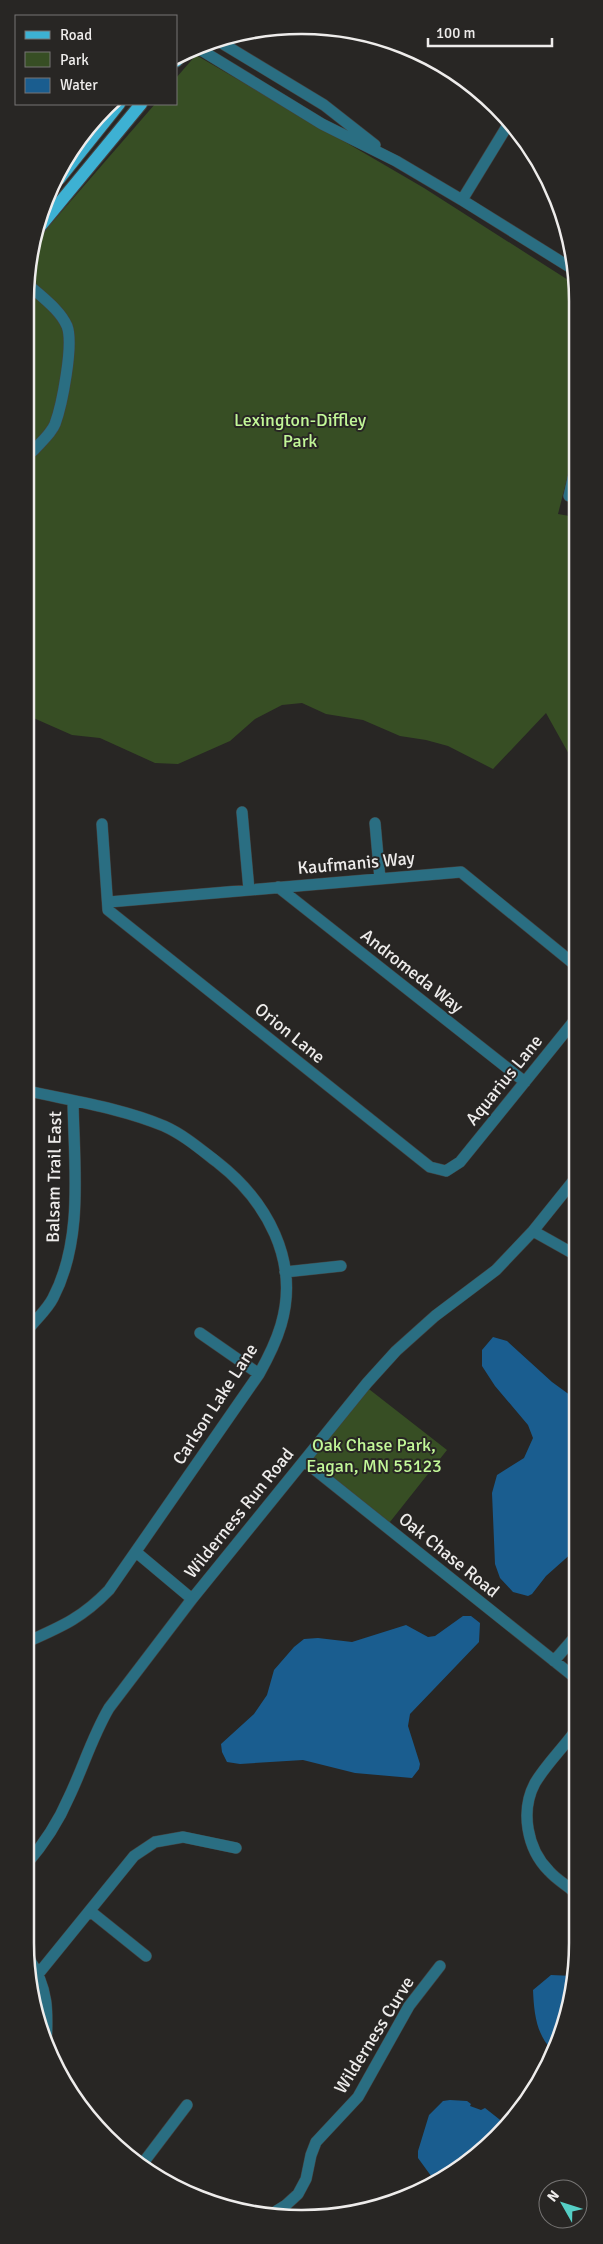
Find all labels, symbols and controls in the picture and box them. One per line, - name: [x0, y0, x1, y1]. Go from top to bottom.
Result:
- legend: [15, 15, 178, 105]
- scale bar: [428, 15, 552, 47]
- text: 100 m: [436, 24, 476, 42]
- text: Road: [60, 26, 92, 44]
- text: Park: [60, 51, 89, 69]
- text: Water: [60, 76, 98, 94]
- park label: Lexington-Diffley Park: [234, 409, 367, 452]
- street label: Kaufmanis Way: [296, 847, 416, 879]
- street label: Andromeda Way: [356, 924, 468, 1018]
- street label: Orion Lane: [250, 998, 330, 1068]
- street label: Aquarius Lane: [461, 1030, 547, 1130]
- street label: Balsam Trail East: [42, 1111, 66, 1243]
- street label: Carlson Lake Lane: [168, 1339, 262, 1469]
- park label: Oak Chase Park, Eagan, MN 55123: [306, 1434, 442, 1477]
- street label: Wilderness Run Road: [180, 1443, 298, 1583]
- street label: Oak Chase Road: [394, 1508, 504, 1602]
- street label: Wilderness Curve: [329, 1972, 419, 2098]
- north arrow: [538, 2179, 588, 2229]
- text: N: [544, 2187, 563, 2205]

